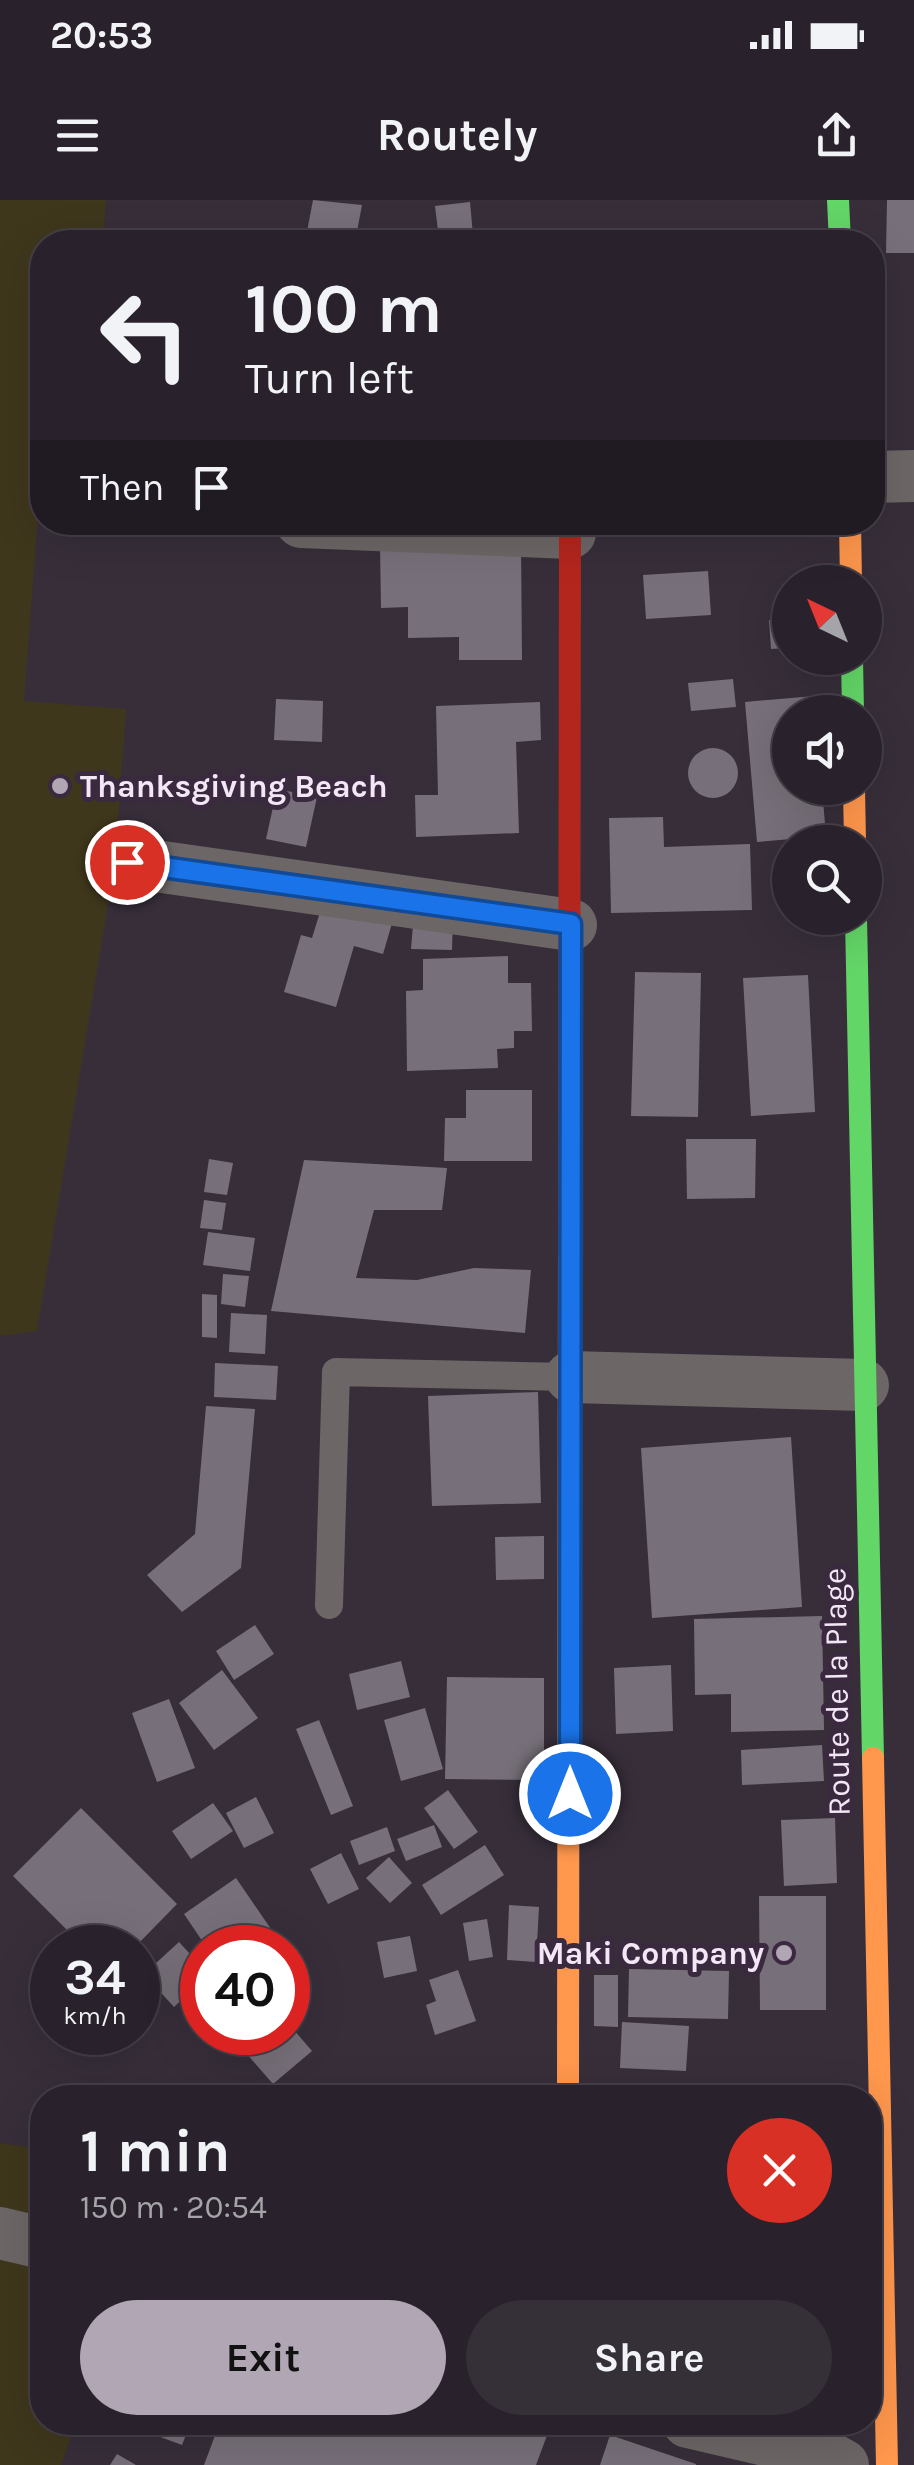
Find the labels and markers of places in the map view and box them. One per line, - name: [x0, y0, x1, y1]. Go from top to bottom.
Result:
- place label: Thanksgiving Beach: [80, 768, 388, 805]
- marker: Thanksgiving Beach: [49, 775, 71, 797]
- pin: [85, 820, 170, 905]
- place label: Maki Company: [537, 1935, 764, 1972]
- marker: Maki Company: [773, 1942, 795, 1964]

